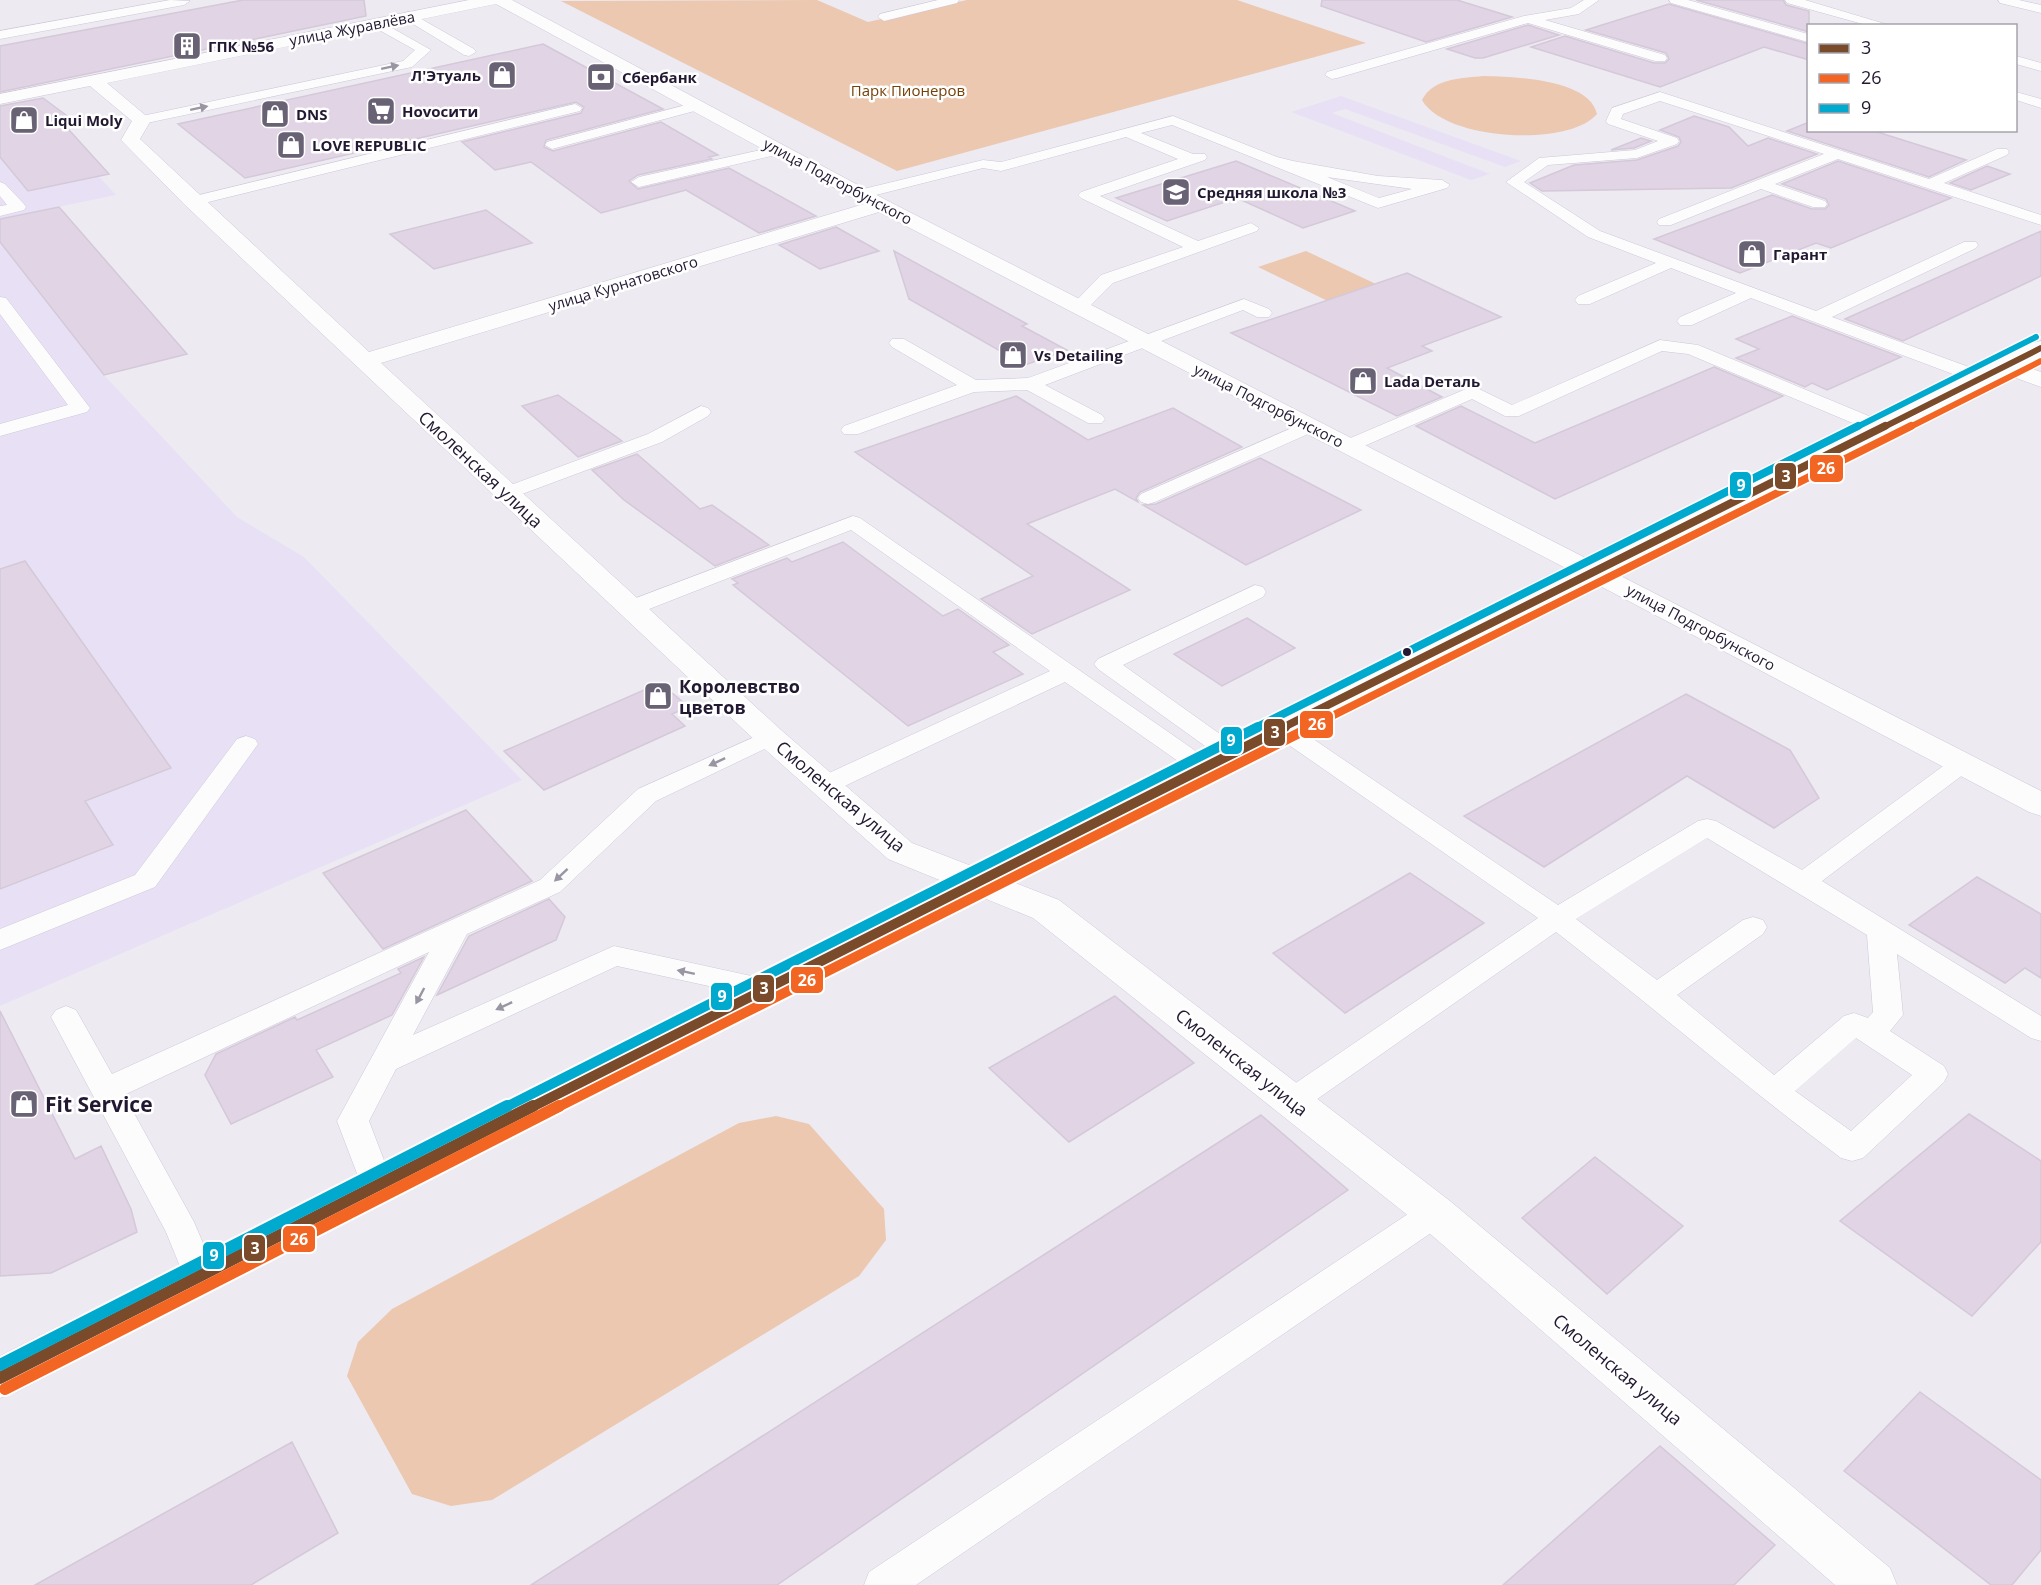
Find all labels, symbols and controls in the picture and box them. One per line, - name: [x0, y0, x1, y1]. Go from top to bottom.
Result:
- street label: улица Журавлёва: [288, 6, 416, 50]
- legend: [1807, 24, 2017, 132]
- building icon: ГПК №56: [171, 30, 203, 62]
- text: 3: [1861, 35, 1871, 59]
- place label: ГПК №56: [208, 36, 275, 56]
- shop icon: Л'Этуаль: [486, 59, 518, 91]
- bank icon: Сбербанк: [585, 61, 617, 93]
- one-way arrow: [380, 62, 399, 72]
- place label: Л'Этуаль: [411, 65, 481, 85]
- text: 26: [1861, 65, 1882, 89]
- place label: Сбербанк: [622, 67, 698, 87]
- park label: Парк Пионеров: [851, 80, 965, 100]
- supermarket icon: Ноvосити: [365, 95, 397, 127]
- text: 9: [1861, 95, 1871, 119]
- shop icon: DNS: [259, 98, 291, 130]
- place label: Ноvосити: [402, 101, 478, 121]
- one-way arrow: [190, 103, 209, 112]
- shop icon: Liqui Moly: [8, 104, 40, 136]
- place label: DNS: [296, 104, 328, 124]
- place label: Liqui Moly: [45, 110, 123, 130]
- shop icon: LOVE REPUBLIC: [275, 129, 307, 161]
- street label: улица Подгорбунского: [760, 133, 916, 229]
- place label: LOVE REPUBLIC: [312, 135, 427, 155]
- school or university icon: Средняя школа №3: [1160, 176, 1192, 208]
- place label: Средняя школа №3: [1197, 182, 1346, 202]
- shop icon: Гарант: [1736, 238, 1768, 270]
- place label: Гарант: [1773, 244, 1827, 264]
- street label: улица Курнатовского: [546, 251, 700, 315]
- shop icon: Vs Detailing: [997, 339, 1029, 371]
- place label: Vs Detailing: [1034, 345, 1123, 365]
- street label: улица Подгорбунского: [1191, 358, 1347, 452]
- shop icon: Lada Dеталь: [1347, 365, 1379, 397]
- place label: Lada Dеталь: [1384, 371, 1480, 391]
- street label: Смоленская улица: [414, 405, 548, 533]
- line badge: 26: [1809, 454, 1844, 483]
- text: 26: [1817, 457, 1835, 479]
- line badge: 3: [1774, 462, 1797, 490]
- text: 3: [1781, 465, 1791, 487]
- line badge: 9: [1729, 471, 1752, 499]
- text: 9: [1736, 474, 1746, 496]
- street label: улица Подгорбунского: [1623, 579, 1779, 675]
- unlabelled marker: [1401, 646, 1413, 658]
- place label: Королевство цветов: [679, 674, 800, 719]
- shop icon: Королевство цветов: [642, 680, 674, 712]
- line badge: 26: [1299, 710, 1334, 739]
- text: 26: [1308, 713, 1326, 735]
- line badge: 3: [1263, 718, 1286, 747]
- text: 3: [1270, 721, 1280, 743]
- line badge: 9: [1220, 726, 1243, 755]
- text: 9: [1226, 729, 1236, 751]
- street label: Смоленская улица: [771, 735, 911, 857]
- one-way arrow: [709, 757, 726, 766]
- one-way arrow: [554, 868, 569, 882]
- one-way arrow: [677, 966, 696, 976]
- line badge: 26: [790, 966, 824, 994]
- text: 26: [798, 969, 816, 991]
- line badge: 3: [752, 974, 775, 1003]
- text: 3: [759, 977, 769, 999]
- line badge: 9: [710, 982, 733, 1011]
- text: 9: [717, 985, 727, 1007]
- one-way arrow: [415, 987, 425, 1004]
- one-way arrow: [496, 1002, 513, 1011]
- street label: Смоленская улица: [1171, 1003, 1313, 1121]
- shop icon: Fit Service: [8, 1088, 40, 1120]
- place label: Fit Service: [45, 1090, 153, 1118]
- line badge: 26: [282, 1225, 316, 1253]
- text: 26: [290, 1228, 308, 1250]
- line badge: 3: [243, 1234, 266, 1262]
- text: 3: [250, 1237, 260, 1259]
- line badge: 9: [202, 1241, 225, 1270]
- text: 9: [209, 1244, 219, 1266]
- street label: Смоленская улица: [1548, 1308, 1688, 1430]

